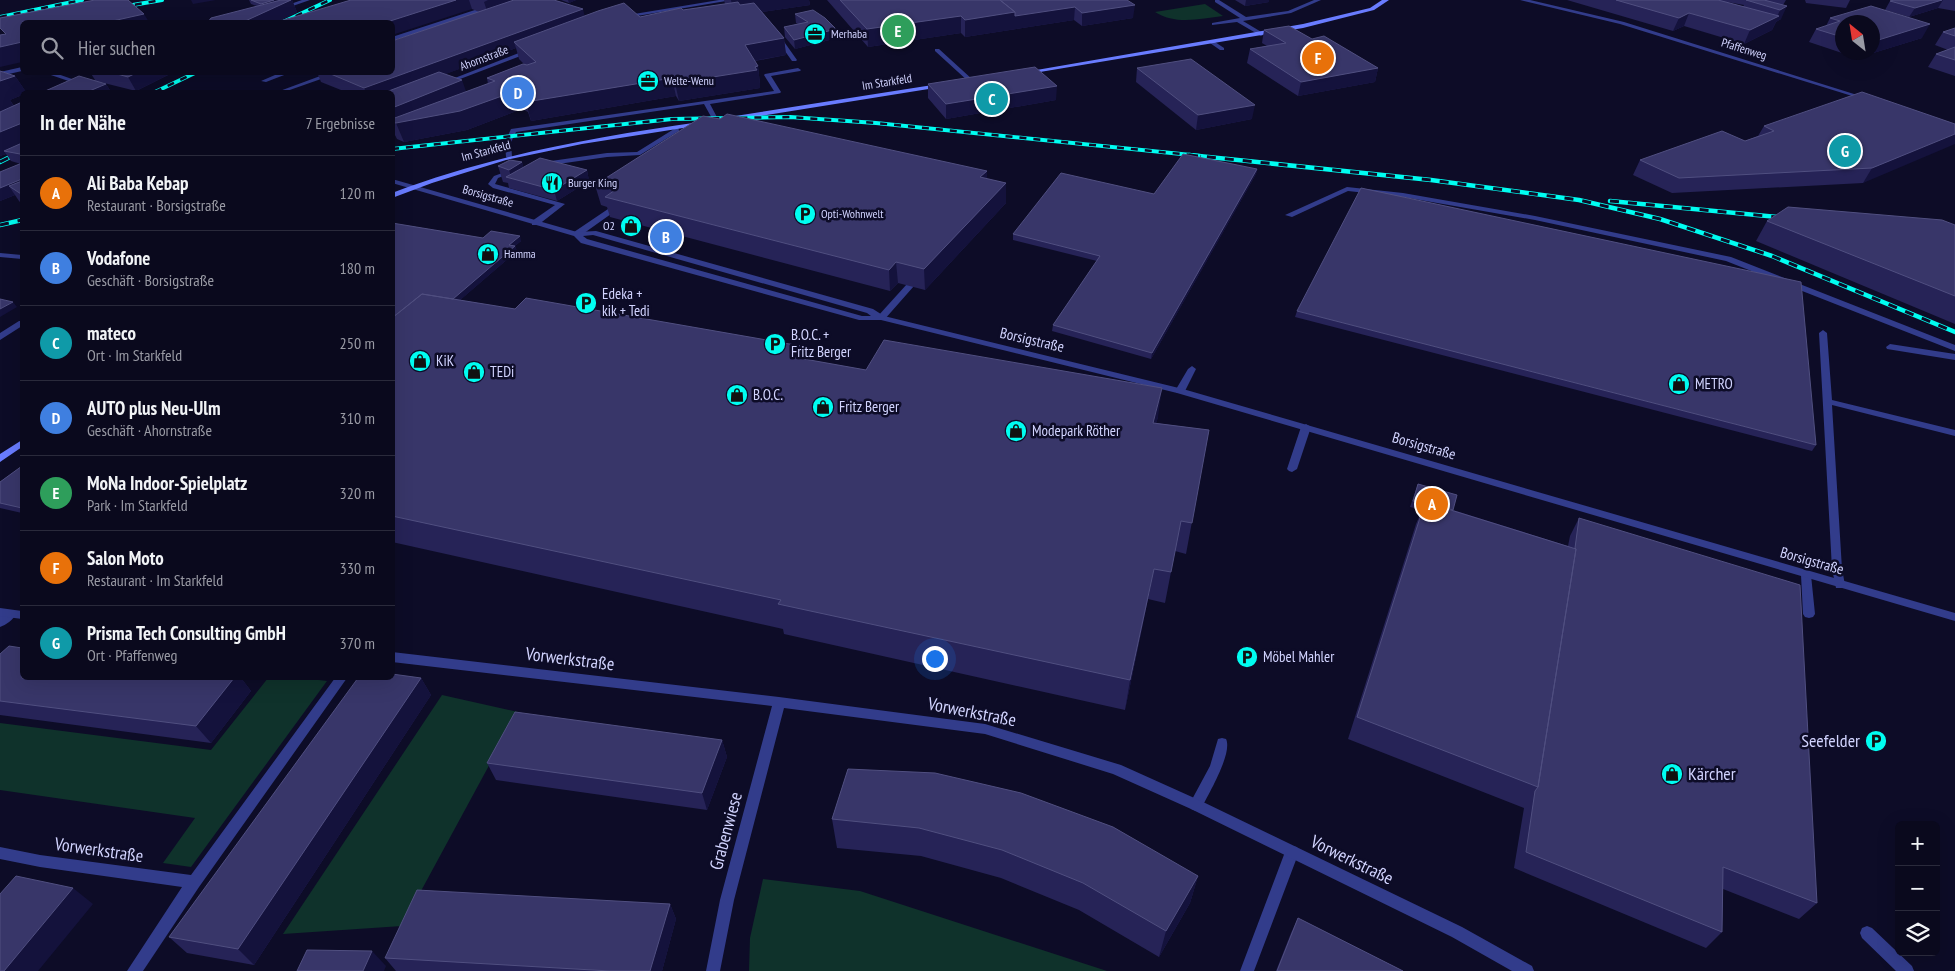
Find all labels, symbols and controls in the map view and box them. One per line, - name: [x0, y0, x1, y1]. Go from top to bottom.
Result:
- pin: E: [882, 12, 914, 50]
- north arrow: [1835, 15, 1880, 60]
- search box: [20, 20, 395, 75]
- office icon: Merhaba: [803, 22, 827, 46]
- place label: Merhaba: [831, 26, 867, 41]
- icon: search: [38, 34, 66, 62]
- street label: Pfaffenweg: [1720, 35, 1769, 63]
- text: Hier suchen: [78, 36, 155, 60]
- pin: F: [1302, 39, 1334, 77]
- street label: Ahornstraße: [457, 41, 510, 74]
- office icon: Welte-Wenu: [636, 69, 660, 93]
- street label: Im Starkfeld: [861, 70, 913, 93]
- place label: Welte-Wenu: [664, 73, 714, 88]
- pin: D: [502, 74, 534, 112]
- pin: C: [976, 80, 1008, 118]
- text: In der Nähe: [40, 109, 126, 136]
- text: 7 Ergebnisse: [305, 113, 375, 133]
- pin: G: [1829, 132, 1861, 170]
- street label: Im Starkfeld: [460, 137, 512, 164]
- text: Ali Baba Kebap: [87, 171, 189, 195]
- restaurant icon: Burger King: [540, 171, 564, 195]
- place label: Burger King: [568, 175, 617, 190]
- street label: Borsigstraße: [461, 181, 515, 210]
- text: A: [52, 183, 60, 203]
- text: 120 m: [340, 183, 375, 203]
- text: Restaurant · Borsigstraße: [87, 195, 226, 215]
- parking icon: Opti-Wohnwelt: [793, 202, 817, 226]
- place label: Opti-Wohnwelt: [821, 206, 884, 221]
- shop icon: O2: [619, 214, 643, 238]
- place label: O2: [603, 218, 615, 233]
- pin: B: [650, 218, 682, 256]
- shop icon: Hamma: [476, 242, 500, 266]
- text: Vodafone: [87, 246, 150, 270]
- place label: Hamma: [504, 246, 536, 261]
- text: B: [52, 258, 60, 278]
- text: 180 m: [340, 258, 375, 278]
- text: Geschäft · Borsigstraße: [87, 270, 214, 290]
- place label: Edeka + kik + Tedi: [602, 284, 650, 320]
- parking icon: Edeka + kik + Tedi: [574, 291, 598, 315]
- text: mateco: [87, 321, 136, 345]
- street label: Borsigstraße: [998, 323, 1066, 356]
- place label: B.O.C. + Fritz Berger: [791, 325, 852, 361]
- parking icon: B.O.C. + Fritz Berger: [763, 332, 787, 356]
- text: C: [52, 333, 60, 353]
- text: 250 m: [340, 333, 375, 353]
- text: Ort · Im Starkfeld: [87, 345, 182, 365]
- shop icon: KiK: [408, 349, 432, 373]
- place label: KiK: [436, 351, 455, 370]
- shop icon: TEDi: [462, 360, 486, 384]
- place label: TEDi: [490, 362, 514, 381]
- shop icon: METRO: [1667, 372, 1691, 396]
- place label: METRO: [1695, 374, 1733, 393]
- shop icon: B.O.C.: [725, 383, 749, 407]
- place label: B.O.C.: [753, 385, 783, 404]
- shop icon: Fritz Berger: [811, 395, 835, 419]
- text: AUTO plus Neu-Ulm: [87, 396, 221, 420]
- place label: Fritz Berger: [839, 397, 900, 416]
- text: D: [52, 408, 60, 428]
- text: 310 m: [340, 408, 375, 428]
- shop icon: Modepark Röther: [1004, 419, 1028, 443]
- text: Geschäft · Ahornstraße: [87, 420, 212, 440]
- place label: Modepark Röther: [1032, 421, 1121, 440]
- street label: Borsigstraße: [1390, 427, 1458, 464]
- text: MoNa Indoor-Spielplatz: [87, 471, 247, 495]
- text: E: [53, 483, 59, 503]
- text: 320 m: [340, 483, 375, 503]
- pin: A: [1416, 485, 1448, 523]
- text: Park · Im Starkfeld: [87, 495, 188, 515]
- street label: Borsigstraße: [1778, 542, 1846, 579]
- text: Salon Moto: [87, 546, 164, 570]
- text: F: [53, 558, 59, 578]
- text: 330 m: [340, 558, 375, 578]
- text: Restaurant · Im Starkfeld: [87, 570, 223, 590]
- text: Prisma Tech Consulting GmbH: [87, 621, 286, 645]
- text: G: [52, 633, 60, 653]
- text: 370 m: [340, 633, 375, 653]
- street label: Vorwerkstraße: [523, 642, 616, 675]
- text: Ort · Pfaffenweg: [87, 645, 177, 665]
- parking icon: Möbel Mahler: [1235, 645, 1259, 669]
- your location: [922, 646, 948, 672]
- place label: Möbel Mahler: [1263, 647, 1335, 666]
- street label: Vorwerkstraße: [925, 692, 1018, 731]
- place label: Seefelder: [1801, 729, 1860, 752]
- parking icon: Seefelder: [1864, 729, 1888, 753]
- shop icon: Kärcher: [1660, 762, 1684, 786]
- place label: Kärcher: [1688, 762, 1736, 785]
- street label: Grabenwiese: [704, 789, 747, 872]
- map controls: [1895, 821, 1940, 956]
- button: +: [1895, 821, 1940, 866]
- street label: Vorwerkstraße: [1306, 829, 1397, 889]
- street label: Vorwerkstraße: [52, 832, 145, 867]
- button: −: [1895, 866, 1940, 911]
- button: layers: [1895, 911, 1940, 956]

